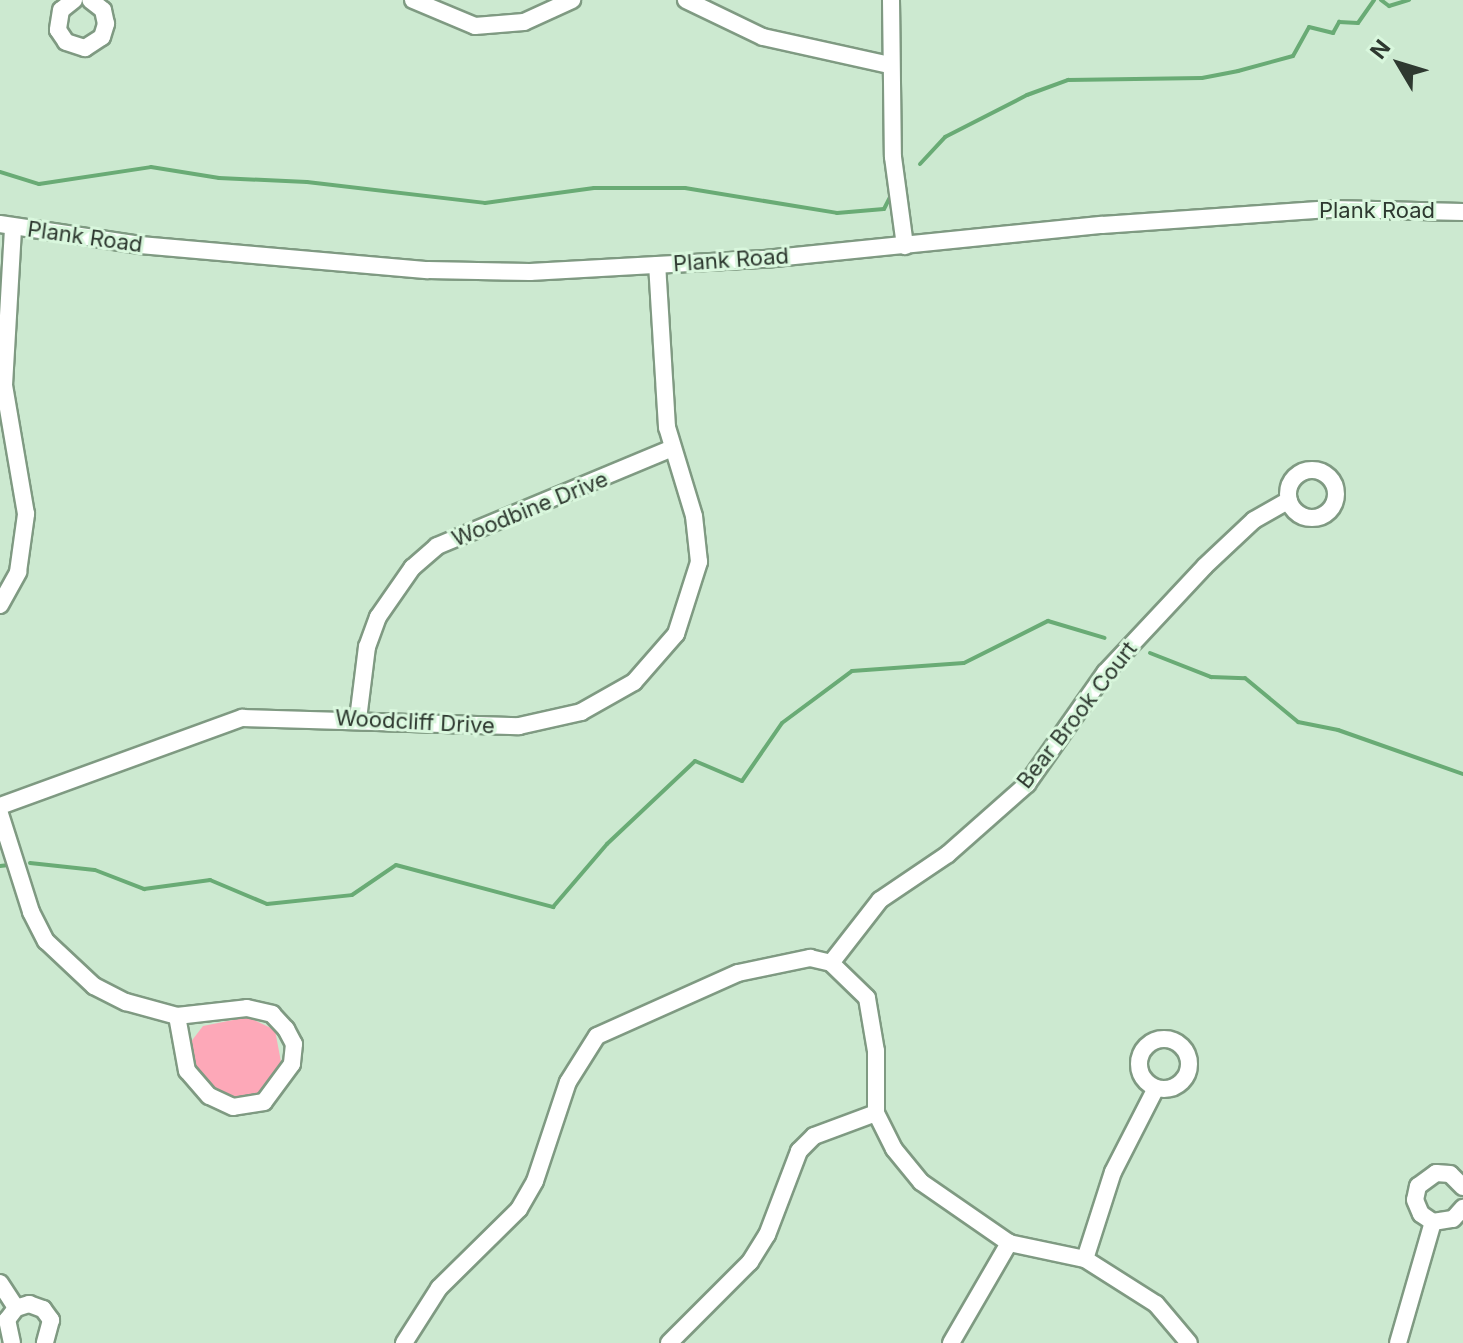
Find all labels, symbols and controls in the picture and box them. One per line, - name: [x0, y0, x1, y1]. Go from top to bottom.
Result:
- north arrow: [1359, 24, 1439, 104]
- text: N: [1365, 35, 1395, 64]
- street label: Plank Road: [1319, 198, 1435, 224]
- street label: Plank Road: [26, 216, 144, 258]
- street label: Plank Road: [672, 243, 790, 277]
- street label: Woodbine Drive: [448, 466, 612, 552]
- street label: Bear Brook Court: [1011, 636, 1143, 794]
- street label: Woodcliff Drive: [334, 705, 496, 739]

